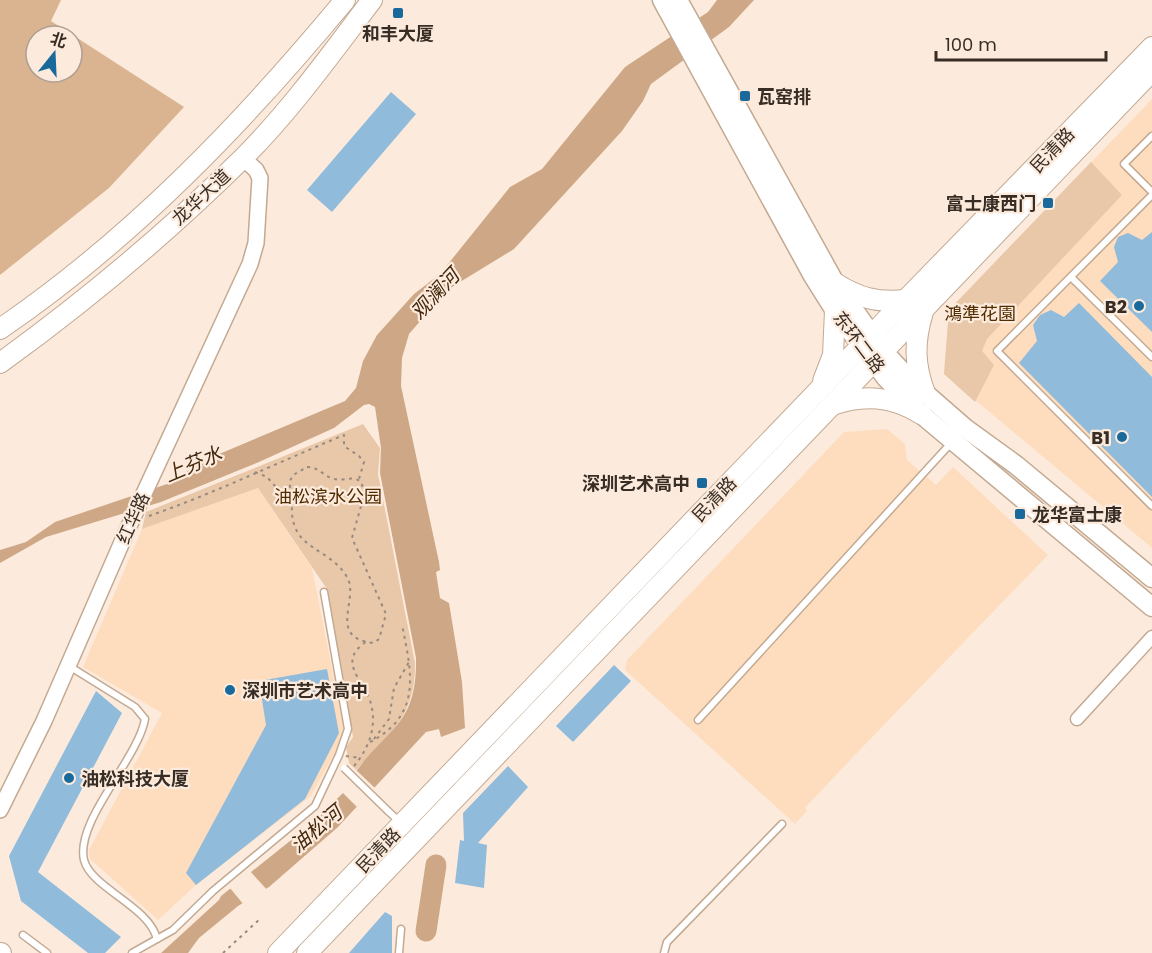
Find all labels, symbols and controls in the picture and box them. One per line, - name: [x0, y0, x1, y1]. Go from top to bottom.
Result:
- marker: 和丰大厦: [391, 6, 405, 20]
- place label: 和丰大厦: [362, 21, 434, 46]
- north arrow: [24, 24, 84, 84]
- scale bar: [936, 24, 1106, 62]
- text: 北: [47, 27, 70, 54]
- text: 100 m: [945, 32, 997, 57]
- place label: 瓦窑排: [757, 84, 811, 109]
- marker: 瓦窑排: [738, 89, 752, 103]
- street label: 民清路: [1024, 122, 1080, 178]
- street label: 龙华大道: [166, 163, 236, 231]
- place label: 富士康西门: [946, 191, 1036, 216]
- marker: 富士康西门: [1041, 196, 1055, 210]
- water label: 观澜河: [404, 260, 468, 325]
- place label: B2: [1105, 294, 1127, 319]
- marker: B2: [1132, 299, 1146, 313]
- park label: 鴻準花園: [944, 301, 1016, 326]
- street label: 东环二路: [827, 306, 891, 378]
- place label: B1: [1091, 425, 1110, 450]
- marker: B1: [1115, 430, 1129, 444]
- water label: 上芬水: [160, 439, 227, 489]
- place label: 深圳艺术高中: [582, 471, 690, 496]
- street label: 民清路: [686, 471, 742, 527]
- marker: 深圳艺术高中: [695, 476, 709, 490]
- park label: 油松滨水公园: [274, 484, 382, 509]
- street label: 红华路: [111, 488, 155, 548]
- place label: 龙华富士康: [1032, 502, 1122, 527]
- marker: 龙华富士康: [1013, 507, 1027, 521]
- place label: 深圳市艺术高中: [242, 678, 368, 703]
- marker: 深圳市艺术高中: [223, 683, 237, 697]
- place label: 油松科技大厦: [81, 766, 189, 791]
- marker: 油松科技大厦: [62, 771, 76, 785]
- water label: 油松河: [284, 796, 351, 859]
- street label: 民清路: [350, 822, 406, 878]

